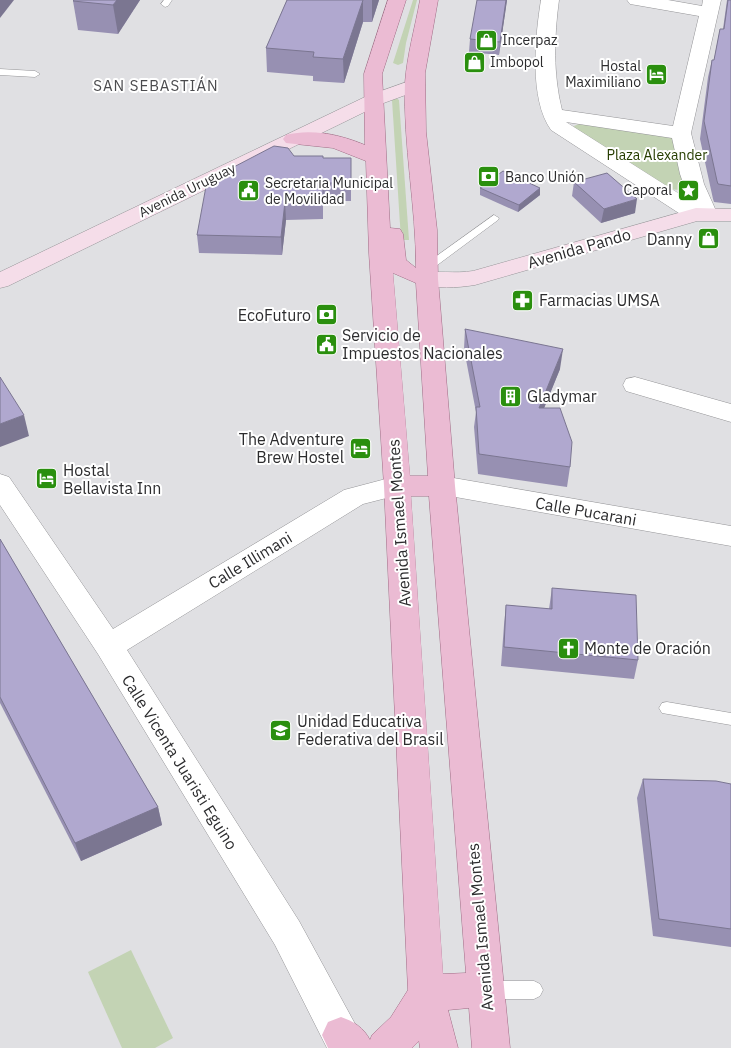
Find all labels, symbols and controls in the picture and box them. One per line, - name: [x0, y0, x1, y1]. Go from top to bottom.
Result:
- shop icon: Incerpaz: [474, 28, 498, 52]
- place label: Incerpaz: [502, 31, 558, 49]
- shop icon: Imbopol: [462, 50, 486, 74]
- place label: Imbopol: [490, 53, 544, 71]
- place label: Hostal Maximiliano: [565, 57, 641, 91]
- hotel icon: Hostal Maximiliano: [645, 62, 669, 86]
- district label: SAN SEBASTIÁN: [93, 76, 219, 95]
- park label: Plaza Alexander: [607, 146, 707, 164]
- street label: Avenida Uruguay: [136, 159, 238, 221]
- bank icon: Banco Unión: [477, 165, 501, 189]
- place label: Banco Unión: [505, 168, 584, 186]
- place label: Secretaria Municipal de Movilidad: [265, 174, 393, 208]
- place icon: Caporal: [676, 178, 700, 202]
- public building icon: Secretaria Municipal de Movilidad: [237, 179, 261, 203]
- place label: Caporal: [624, 181, 672, 199]
- street label: Avenida Pando: [525, 224, 633, 272]
- shop icon: Danny: [696, 227, 720, 251]
- place label: Danny: [647, 229, 692, 249]
- pharmacy icon: Farmacias UMSA: [511, 288, 535, 312]
- place label: Farmacias UMSA: [539, 290, 660, 310]
- bank icon: EcoFuturo: [315, 303, 339, 327]
- place label: EcoFuturo: [238, 305, 311, 325]
- place label: Servicio de Impuestos Nacionales: [342, 325, 503, 363]
- public building icon: Servicio de Impuestos Nacionales: [314, 332, 338, 356]
- building icon: Gladymar: [499, 384, 523, 408]
- place label: Gladymar: [527, 386, 597, 406]
- place label: The Adventure Brew Hostel: [239, 429, 344, 467]
- hotel icon: The Adventure Brew Hostel: [348, 436, 372, 460]
- street label: Avenida Ismael Montes: [383, 439, 415, 607]
- place label: Hostal Bellavista Inn: [63, 460, 161, 498]
- hotel icon: Hostal Bellavista Inn: [35, 467, 59, 491]
- street label: Calle Pucarani: [534, 492, 638, 530]
- street label: Calle Illimani: [204, 527, 296, 593]
- church icon: Monte de Oración: [556, 636, 580, 660]
- place label: Monte de Oración: [584, 638, 711, 658]
- street label: Calle Vicenta Juaristi Eguino: [118, 671, 242, 853]
- place label: Unidad Educativa Federativa del Brasil: [297, 711, 444, 749]
- school or university icon: Unidad Educativa Federativa del Brasil: [269, 718, 293, 742]
- street label: Avenida Ismael Montes: [463, 842, 497, 1012]

